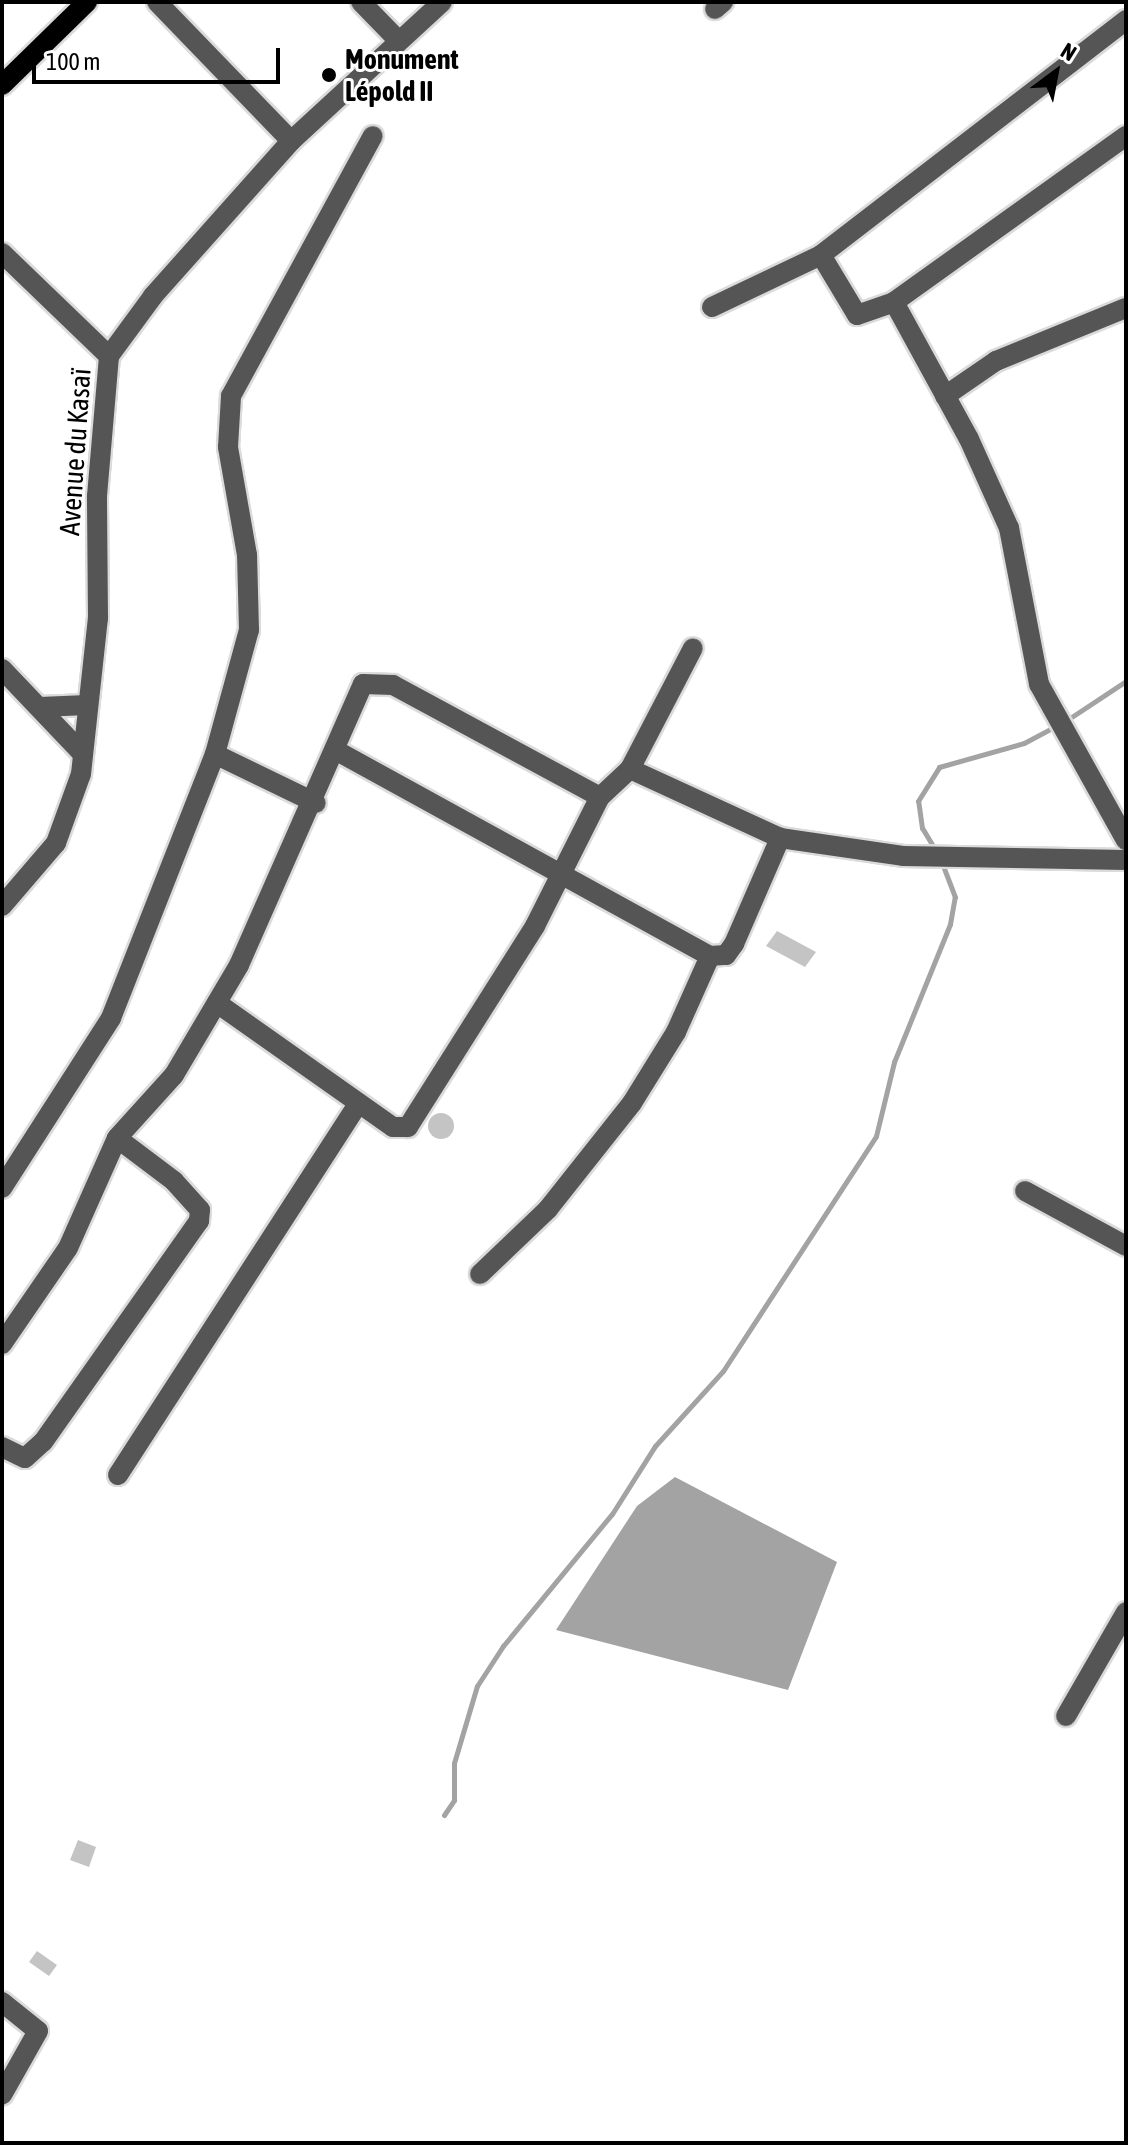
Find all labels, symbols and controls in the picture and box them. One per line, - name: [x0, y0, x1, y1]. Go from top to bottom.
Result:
- scale bar: [36, 32, 284, 82]
- north arrow: [1016, 32, 1096, 112]
- text: N: [1056, 37, 1081, 66]
- place label: Monument Lépold II: [345, 42, 459, 108]
- text: 100 m: [46, 48, 100, 75]
- marker: Monument Lépold II: [320, 66, 338, 84]
- street label: Avenue du Kasaï: [52, 367, 98, 537]

